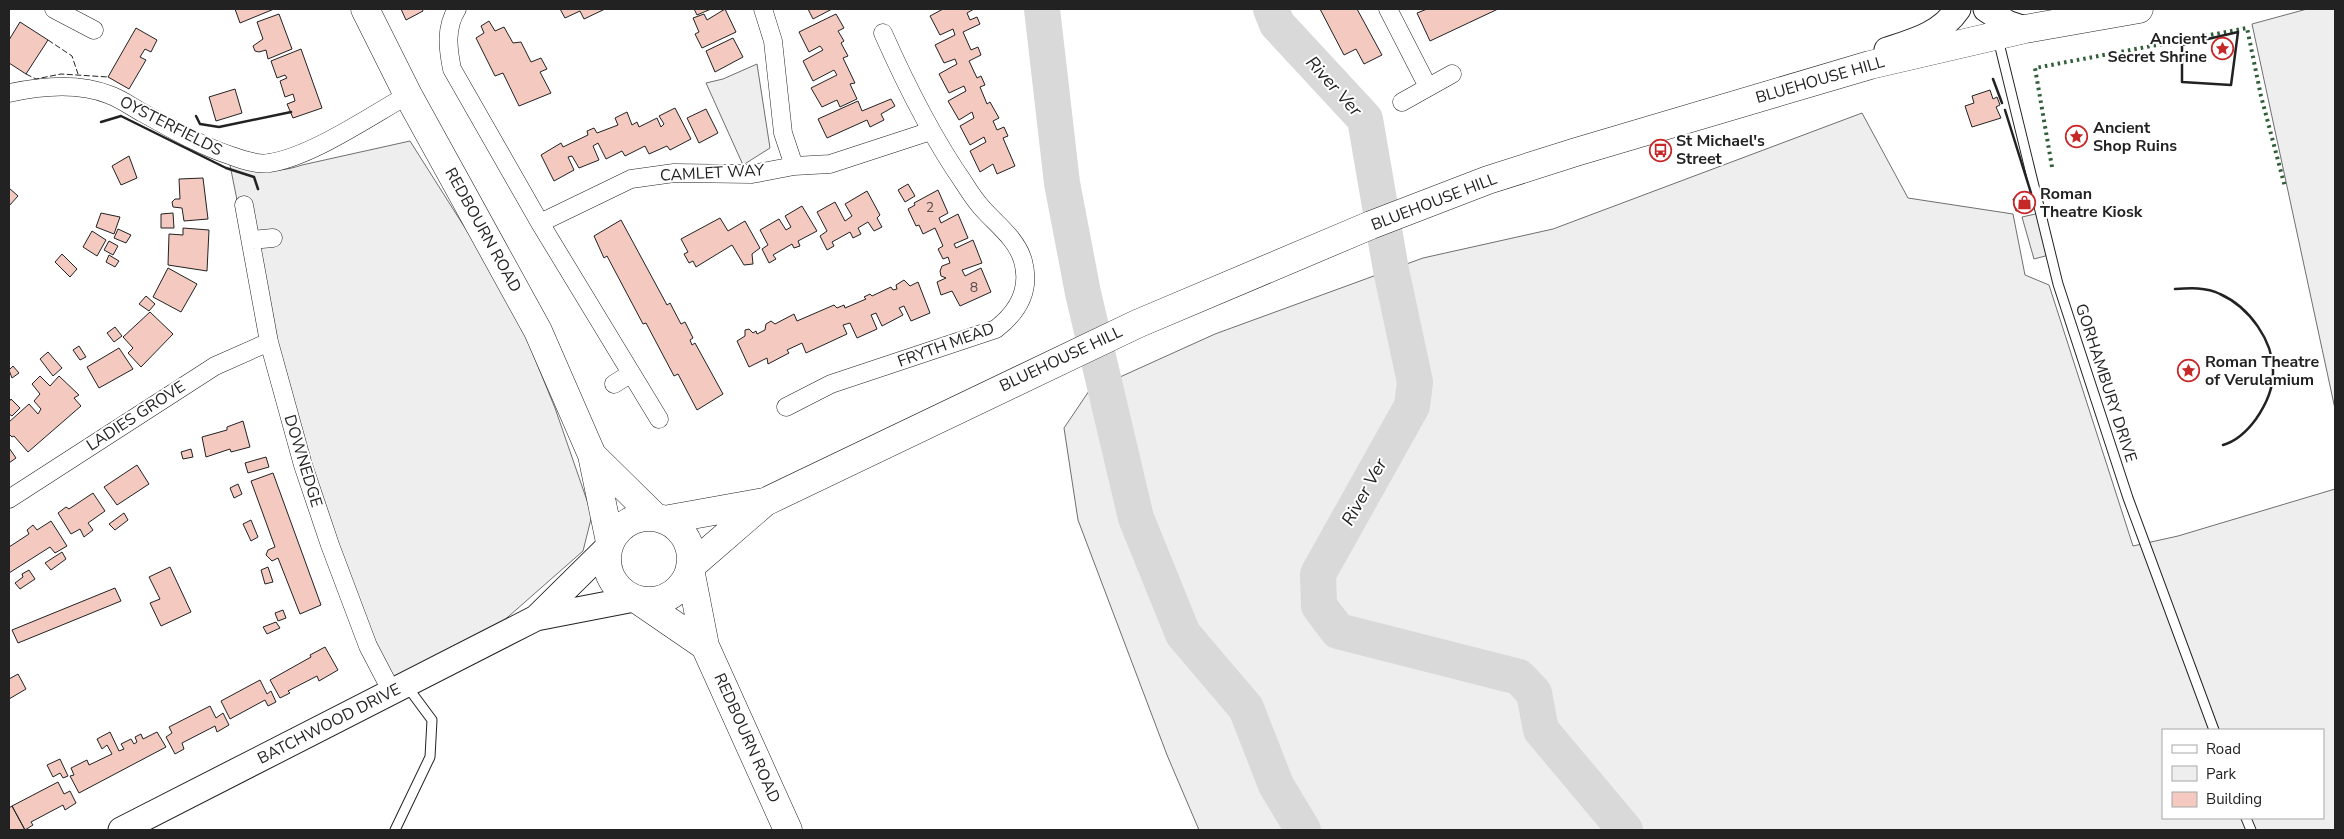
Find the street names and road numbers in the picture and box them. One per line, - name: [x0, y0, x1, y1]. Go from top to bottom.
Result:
- street label: BLUEHOUSE HILL: [1753, 51, 1887, 109]
- street label: OYSTERFIELDS: [116, 91, 226, 161]
- street label: CAMLET WAY: [659, 159, 765, 187]
- street label: REDBOURN ROAD: [440, 164, 526, 296]
- street label: BLUEHOUSE HILL: [1368, 168, 1500, 236]
- street label: GORHAMBURY DRIVE: [2070, 301, 2142, 465]
- street label: FRYTH MEAD: [895, 317, 997, 373]
- street label: BLUEHOUSE HILL: [996, 321, 1126, 397]
- street label: LADIES GROVE: [82, 376, 190, 456]
- street label: DOWNEDGE: [279, 412, 327, 510]
- street label: REDBOURN ROAD: [709, 670, 785, 806]
- street label: BATCHWOOD DRIVE: [254, 678, 404, 770]

